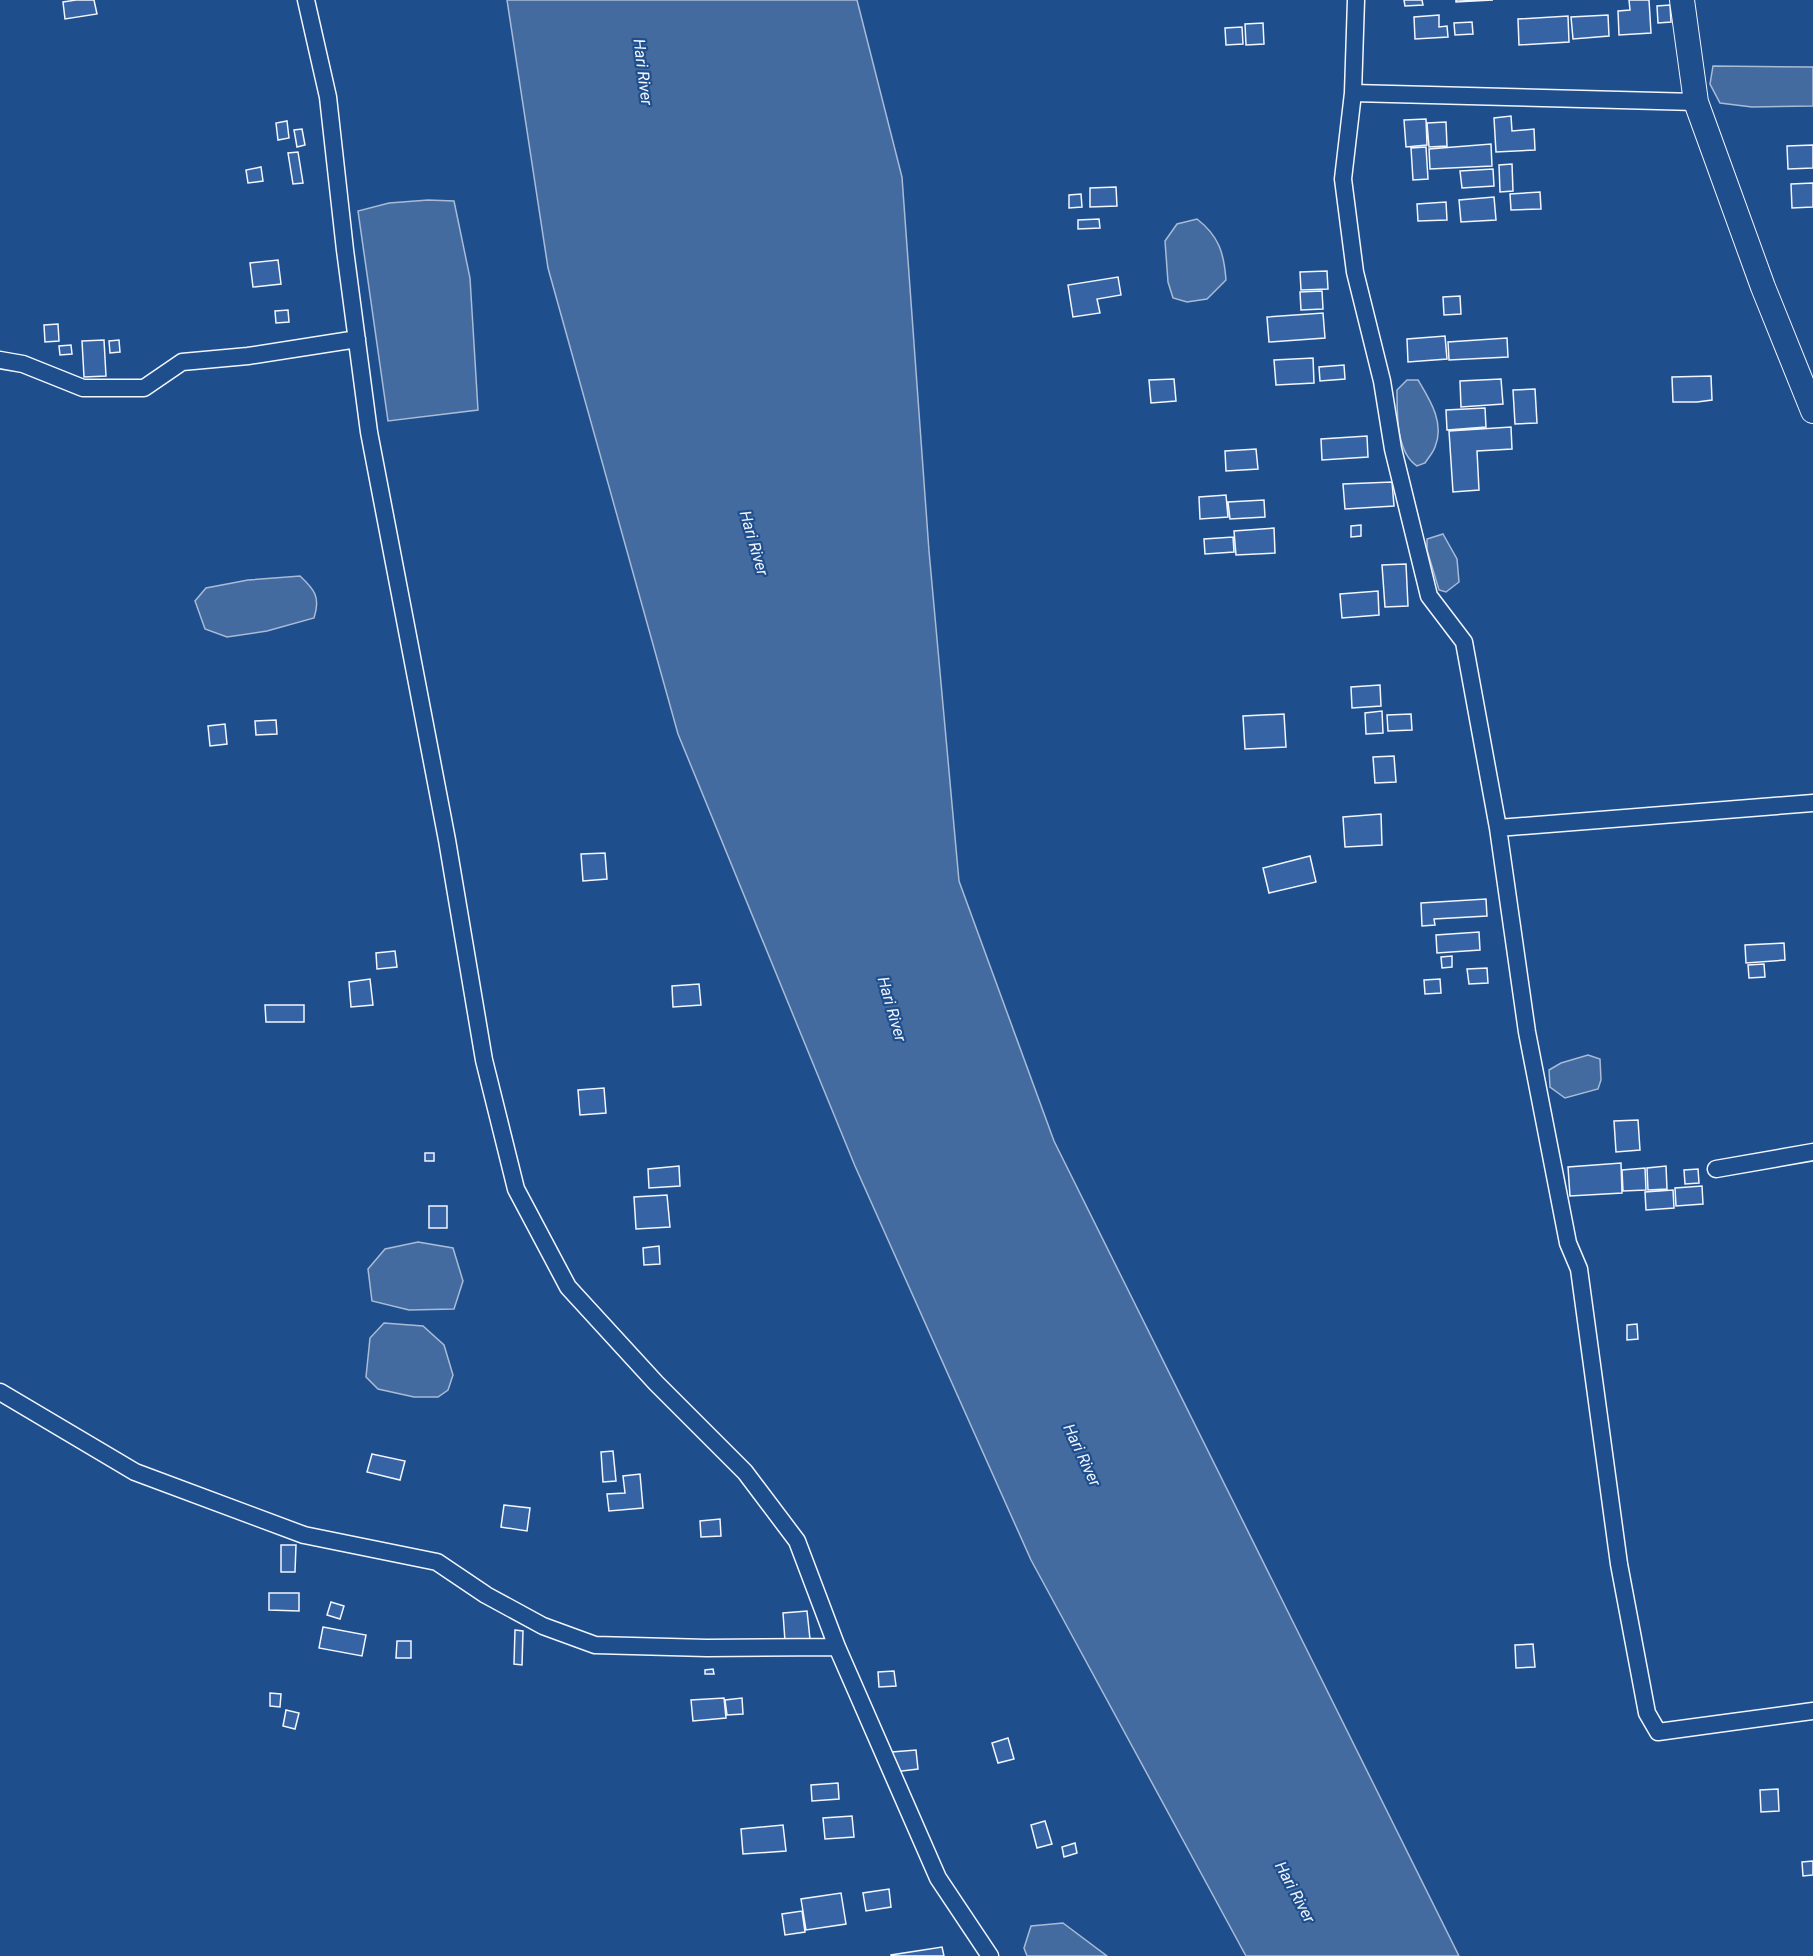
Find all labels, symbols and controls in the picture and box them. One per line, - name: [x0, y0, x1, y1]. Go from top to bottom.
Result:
- water label: Hari River: [630, 38, 657, 107]
- water label: Hari River: [736, 508, 773, 578]
- water label: Hari River: [874, 974, 911, 1044]
- water label: Hari River: [1059, 1421, 1105, 1490]
- water label: Hari River: [1271, 1858, 1319, 1927]

